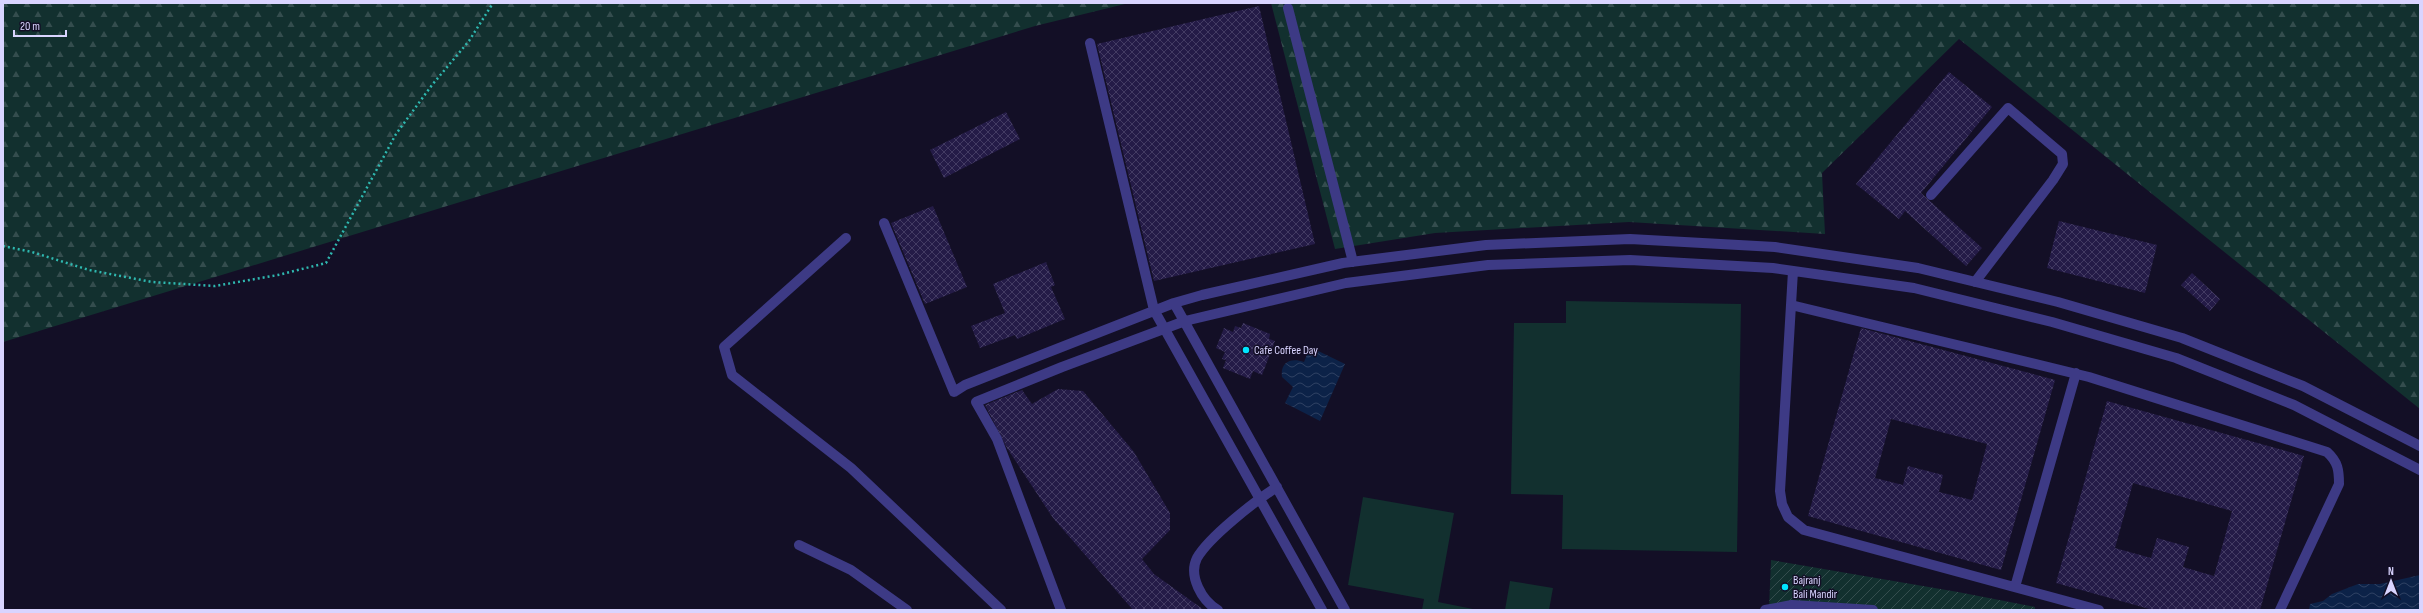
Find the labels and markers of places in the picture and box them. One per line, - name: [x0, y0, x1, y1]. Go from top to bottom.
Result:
- place label: Cafe Coffee Day: [1254, 343, 1318, 358]
- marker: Cafe Coffee Day: [1241, 345, 1251, 355]
- place label: Bajranj Bali Mandir: [1793, 573, 1838, 602]
- marker: Bajranj Bali Mandir: [1780, 582, 1790, 592]

